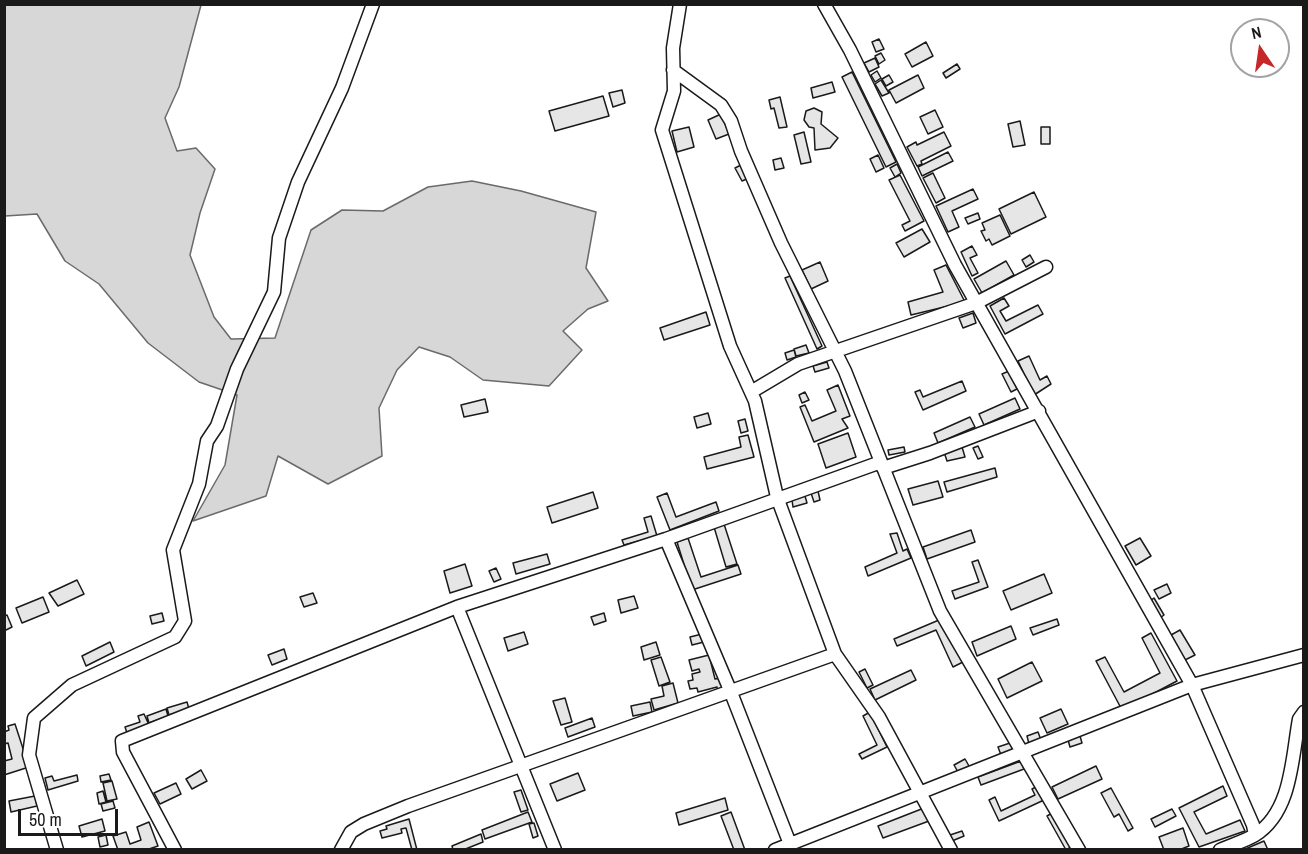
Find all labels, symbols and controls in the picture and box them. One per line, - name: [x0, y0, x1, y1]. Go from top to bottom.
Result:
- north arrow: [1230, 18, 1290, 78]
- text: N: [1249, 21, 1263, 44]
- scale bar: [21, 797, 122, 835]
- text: 50 m: [29, 807, 62, 832]

